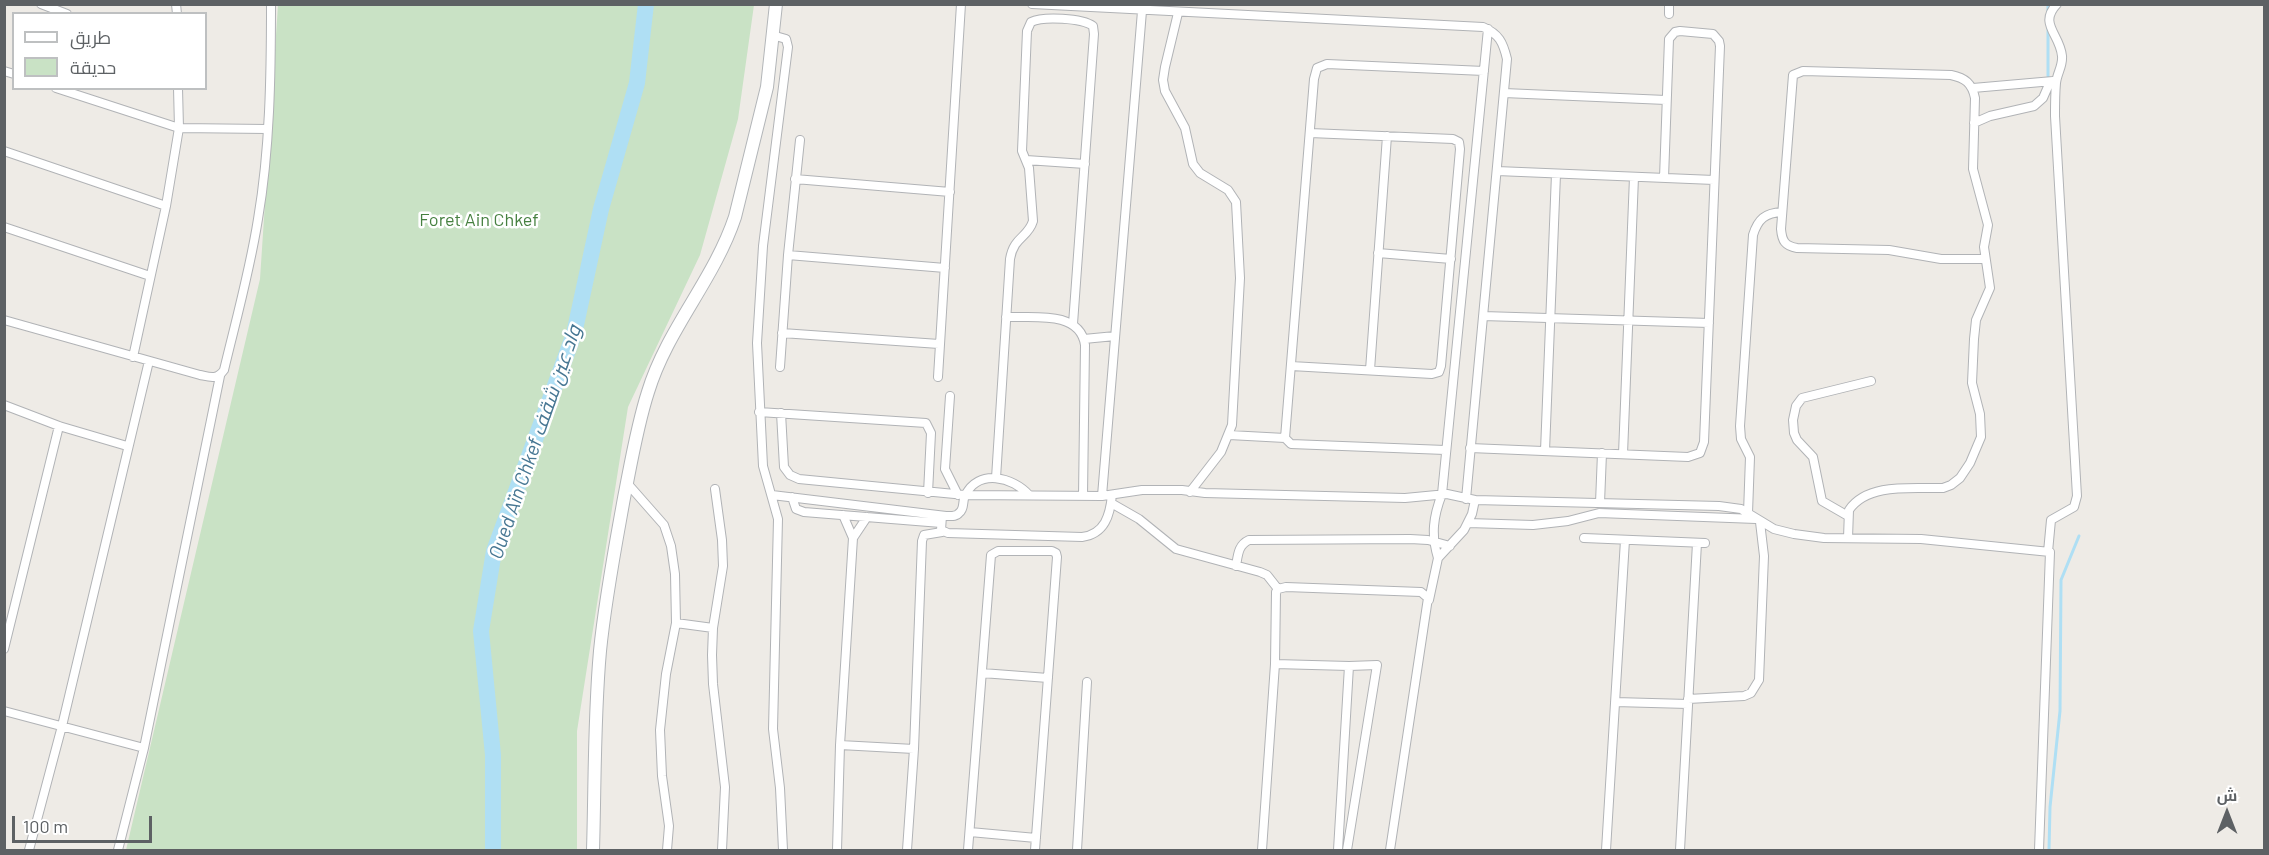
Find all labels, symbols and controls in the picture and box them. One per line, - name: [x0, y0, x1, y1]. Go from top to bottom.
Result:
- legend: [12, 12, 207, 90]
- text: طريق: [70, 26, 111, 48]
- text: حديقة: [70, 56, 116, 78]
- park label: Foret Ain Chkef: [419, 209, 539, 231]
- water label: Oued Aïn Chkef واد عين شقف: [484, 322, 586, 562]
- north arrow: [2197, 783, 2257, 843]
- text: ش: [2217, 785, 2237, 804]
- scale bar: [15, 804, 154, 842]
- text: 100 m: [23, 815, 68, 837]

